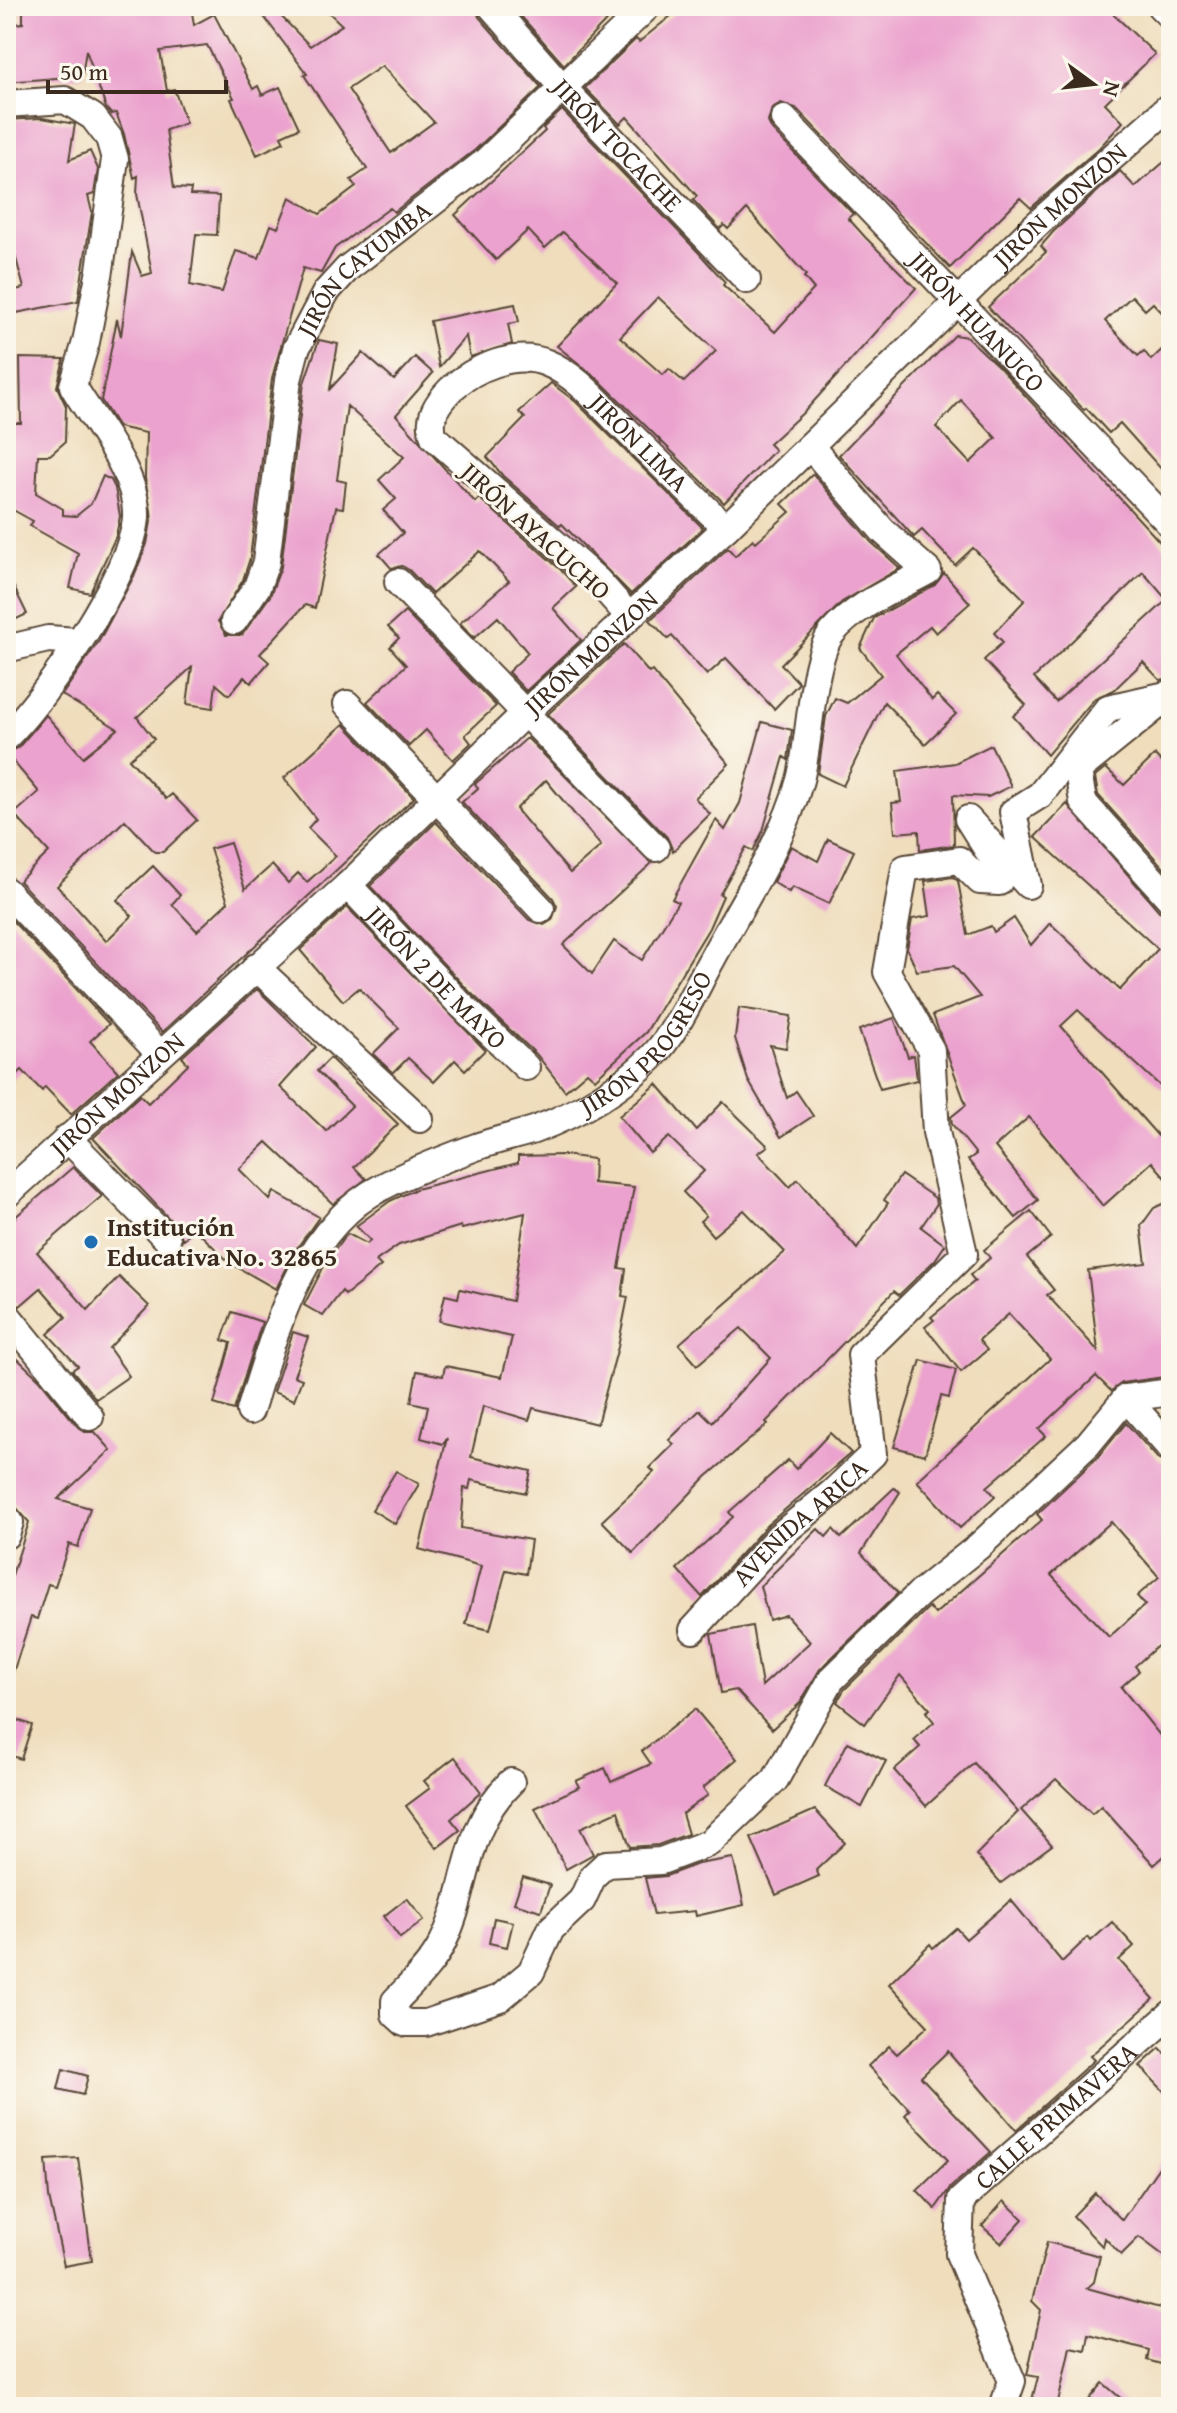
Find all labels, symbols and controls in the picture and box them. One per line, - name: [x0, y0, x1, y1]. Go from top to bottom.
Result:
- scale bar: [48, 44, 226, 94]
- north arrow: [1053, 44, 1133, 124]
- text: 50 m: [60, 54, 108, 89]
- street label: JIRÓN TOCACHE: [542, 67, 692, 221]
- text: N: [1095, 78, 1130, 101]
- street label: JIRÓN MONZON: [981, 133, 1135, 279]
- street label: JIRÓN CAYUMBA: [285, 190, 439, 346]
- street label: JIRÓN HUANUCO: [898, 240, 1055, 401]
- street label: JIRÓN LIMA: [579, 381, 699, 501]
- street label: JIRÓN AYACUCHO: [450, 450, 620, 609]
- street label: JIRÓN MONZON: [512, 580, 666, 726]
- street label: JIRÓN 2 DE MAYO: [355, 894, 516, 1058]
- street label: JIRÓN PROGRESO: [570, 964, 721, 1126]
- street label: JIRÓN MONZON: [38, 1022, 193, 1168]
- place label: Institución Educativa No. 32865: [107, 1207, 337, 1276]
- marker: Institución Educativa No. 32865: [82, 1233, 100, 1251]
- street label: AVENIDA ARICA: [722, 1449, 876, 1595]
- street label: CALLE PRIMAVERA: [965, 2032, 1146, 2199]

